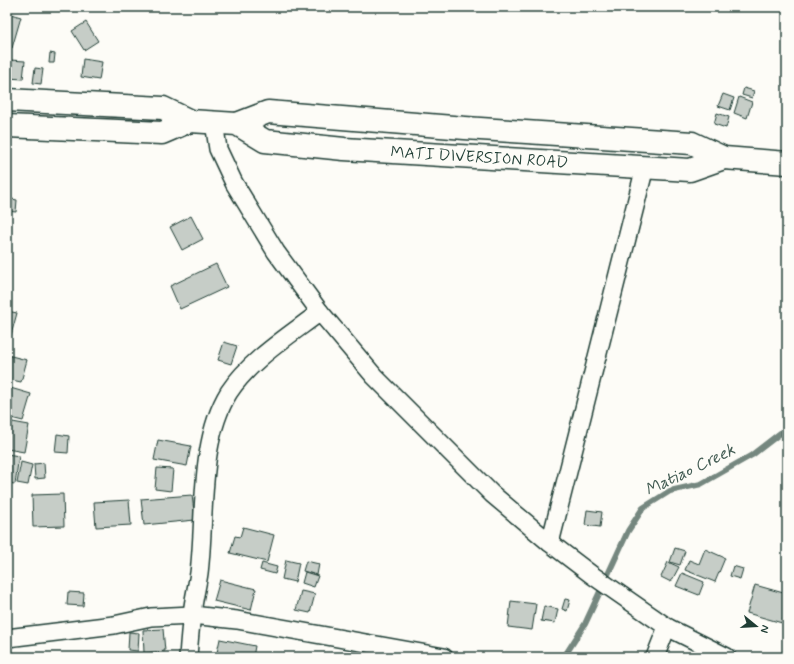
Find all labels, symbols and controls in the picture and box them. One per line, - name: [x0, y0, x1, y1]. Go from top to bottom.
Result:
- street label: MATI DIVERSION ROAD: [390, 141, 569, 173]
- water label: Matiao Creek: [641, 438, 739, 501]
- north arrow: [736, 606, 776, 646]
- text: N: [757, 623, 772, 634]

